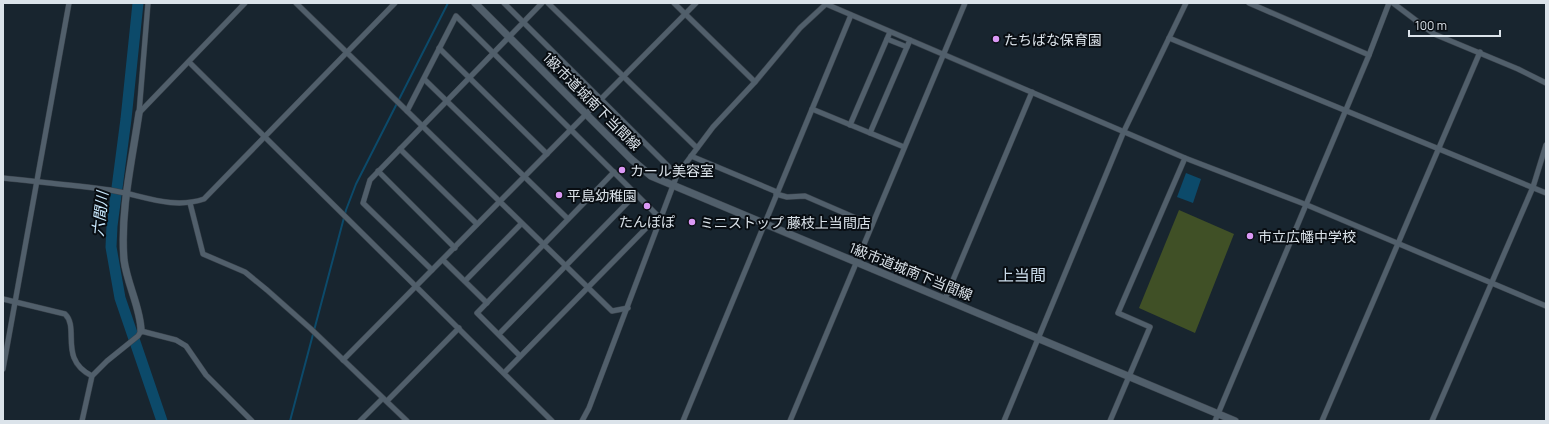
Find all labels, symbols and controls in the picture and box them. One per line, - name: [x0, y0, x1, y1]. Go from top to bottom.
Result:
- scale bar: [1409, 12, 1500, 38]
- text: 100 m: [1415, 17, 1447, 34]
- place label: たちばな保育園: [1004, 30, 1102, 49]
- marker: たちばな保育園: [991, 34, 1001, 44]
- street label: 1級市道城南下当間線: [539, 48, 645, 154]
- place label: カール美容室: [630, 161, 714, 180]
- marker: カール美容室: [617, 165, 627, 175]
- place label: 平島幼稚園: [567, 186, 637, 205]
- water label: 六間川: [87, 189, 113, 237]
- marker: 平島幼稚園: [554, 190, 564, 200]
- marker: たんぽぽ: [642, 201, 652, 211]
- place label: たんぽぽ: [619, 212, 675, 231]
- place label: ミニストップ 藤枝上当間店: [700, 213, 871, 232]
- marker: ミニストップ 藤枝上当間店: [687, 217, 697, 227]
- place label: 市立広幡中学校: [1258, 227, 1356, 246]
- marker: 市立広幡中学校: [1245, 231, 1255, 241]
- street label: 1級市道城南下当間線: [846, 238, 976, 304]
- district label: 上当間: [998, 264, 1046, 286]

